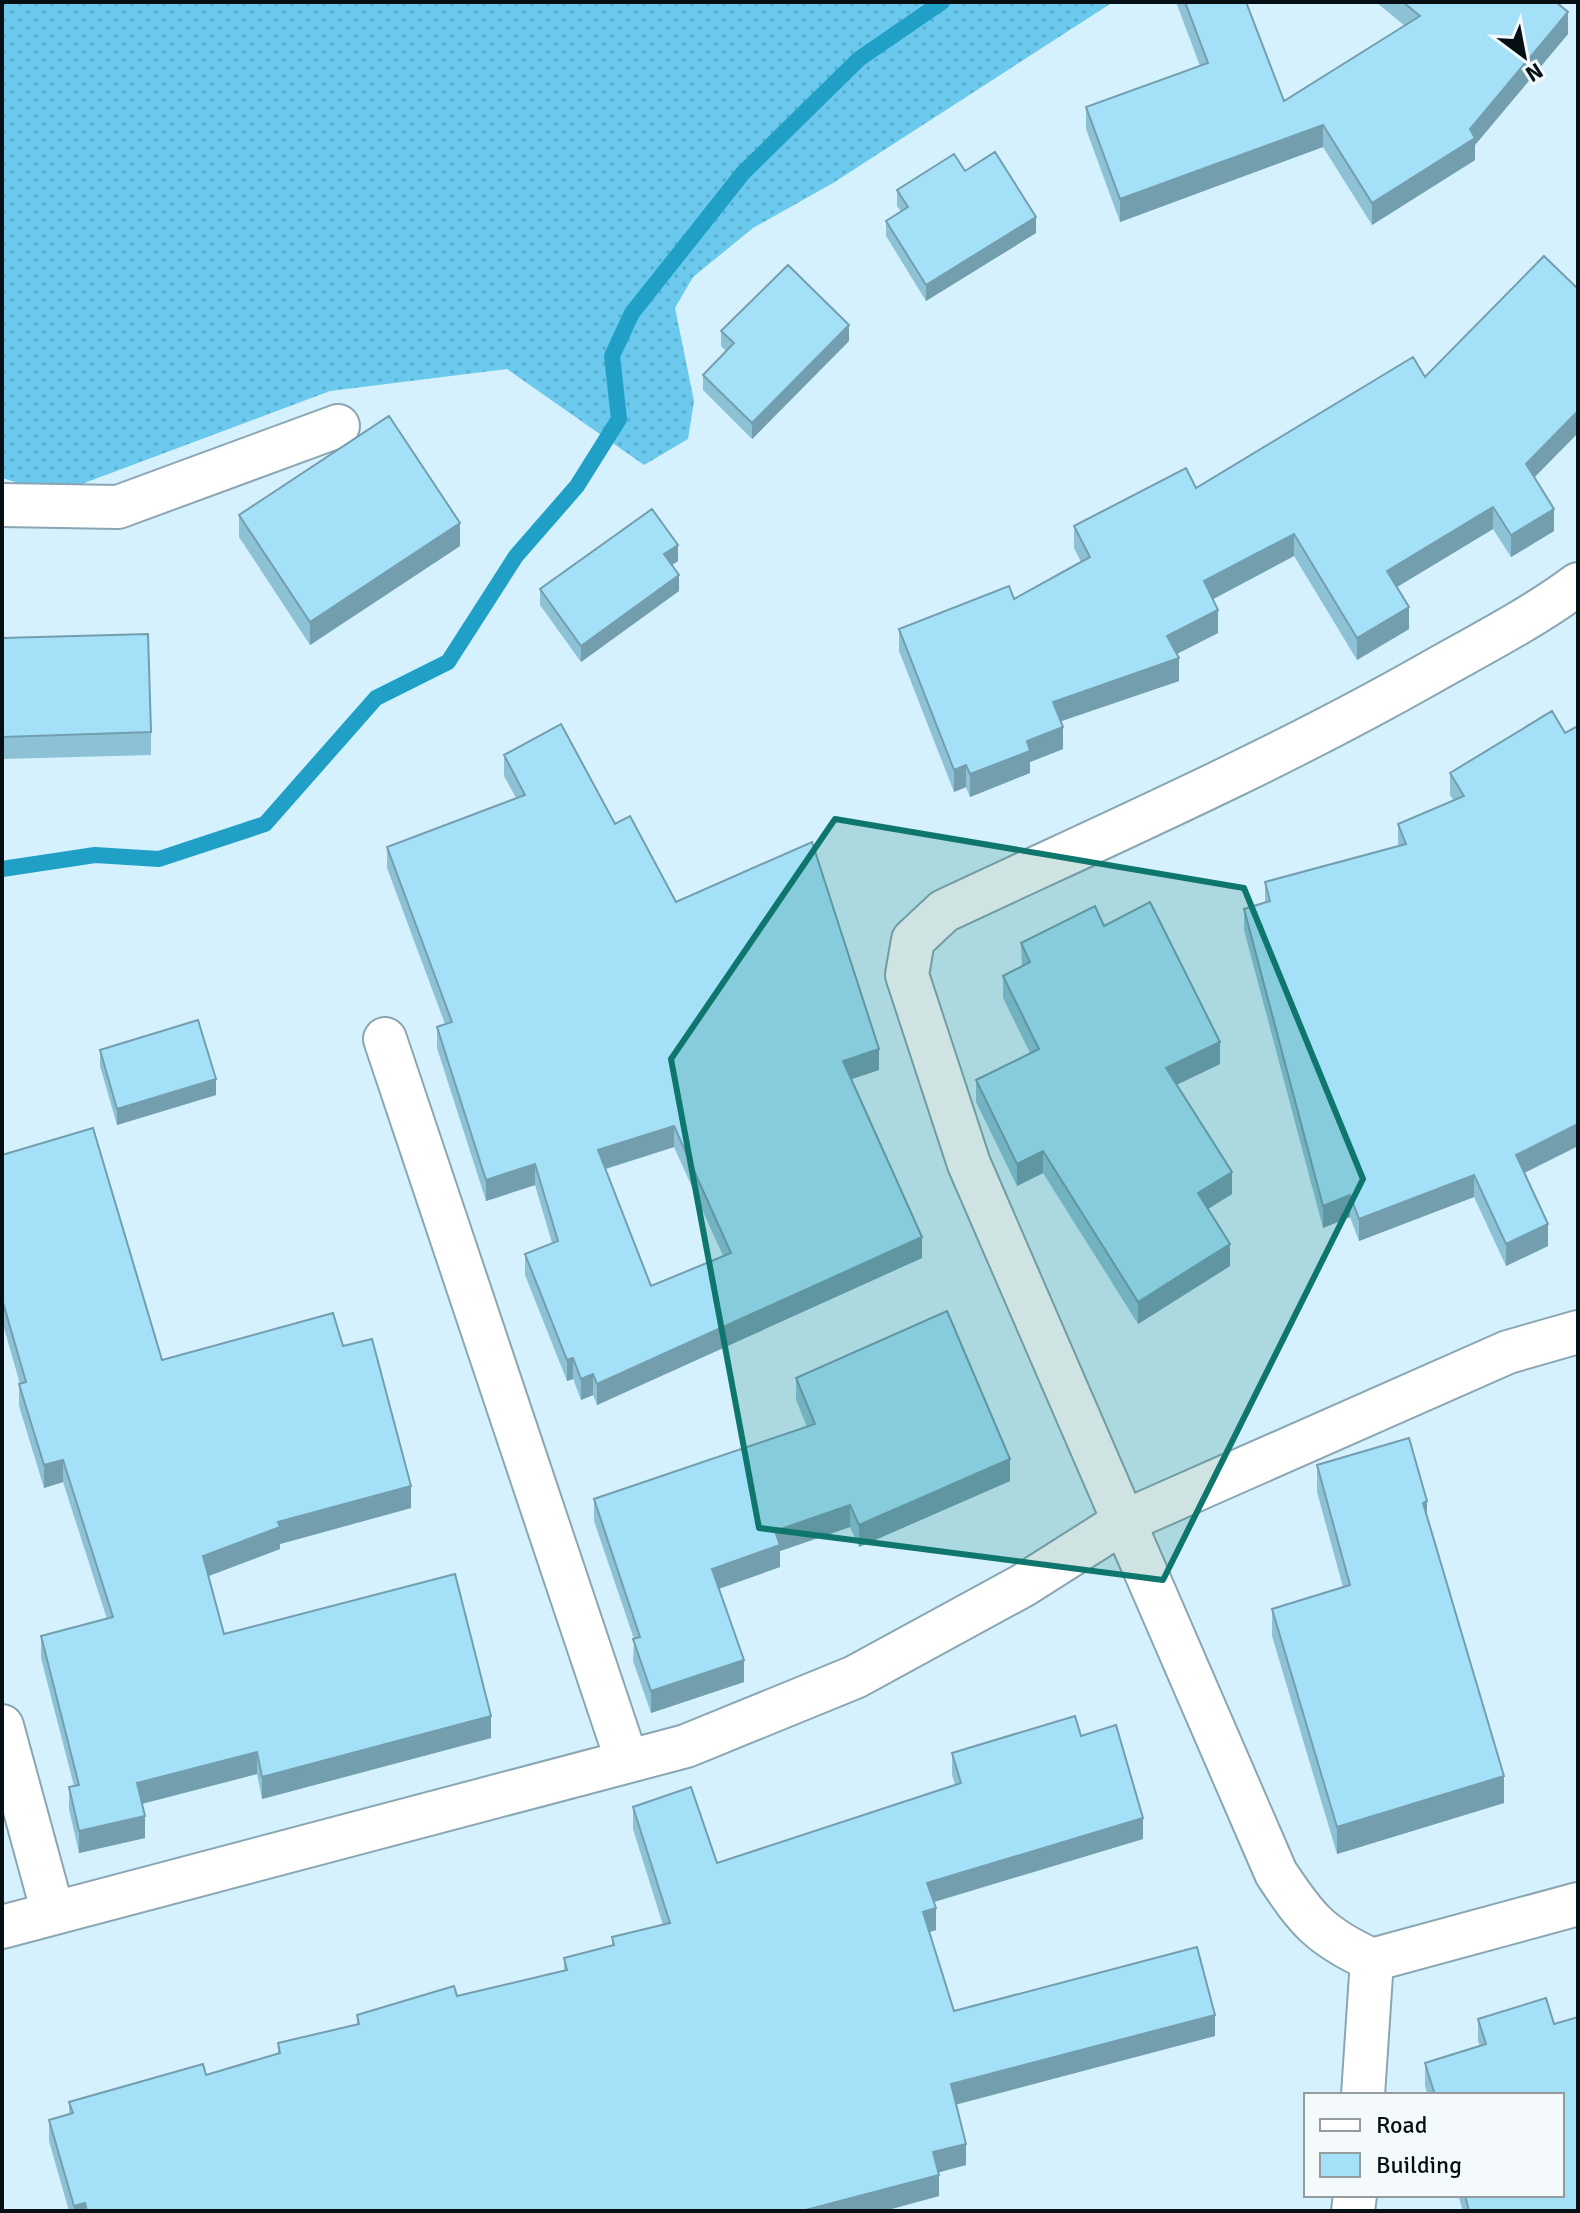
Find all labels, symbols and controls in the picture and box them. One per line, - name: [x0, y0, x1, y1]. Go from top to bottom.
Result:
- north arrow: [1484, 16, 1564, 96]
- text: N: [1521, 57, 1548, 88]
- legend: [1304, 2093, 1564, 2197]
- text: Road: [1376, 2110, 1427, 2140]
- text: Building: [1376, 2150, 1462, 2180]

